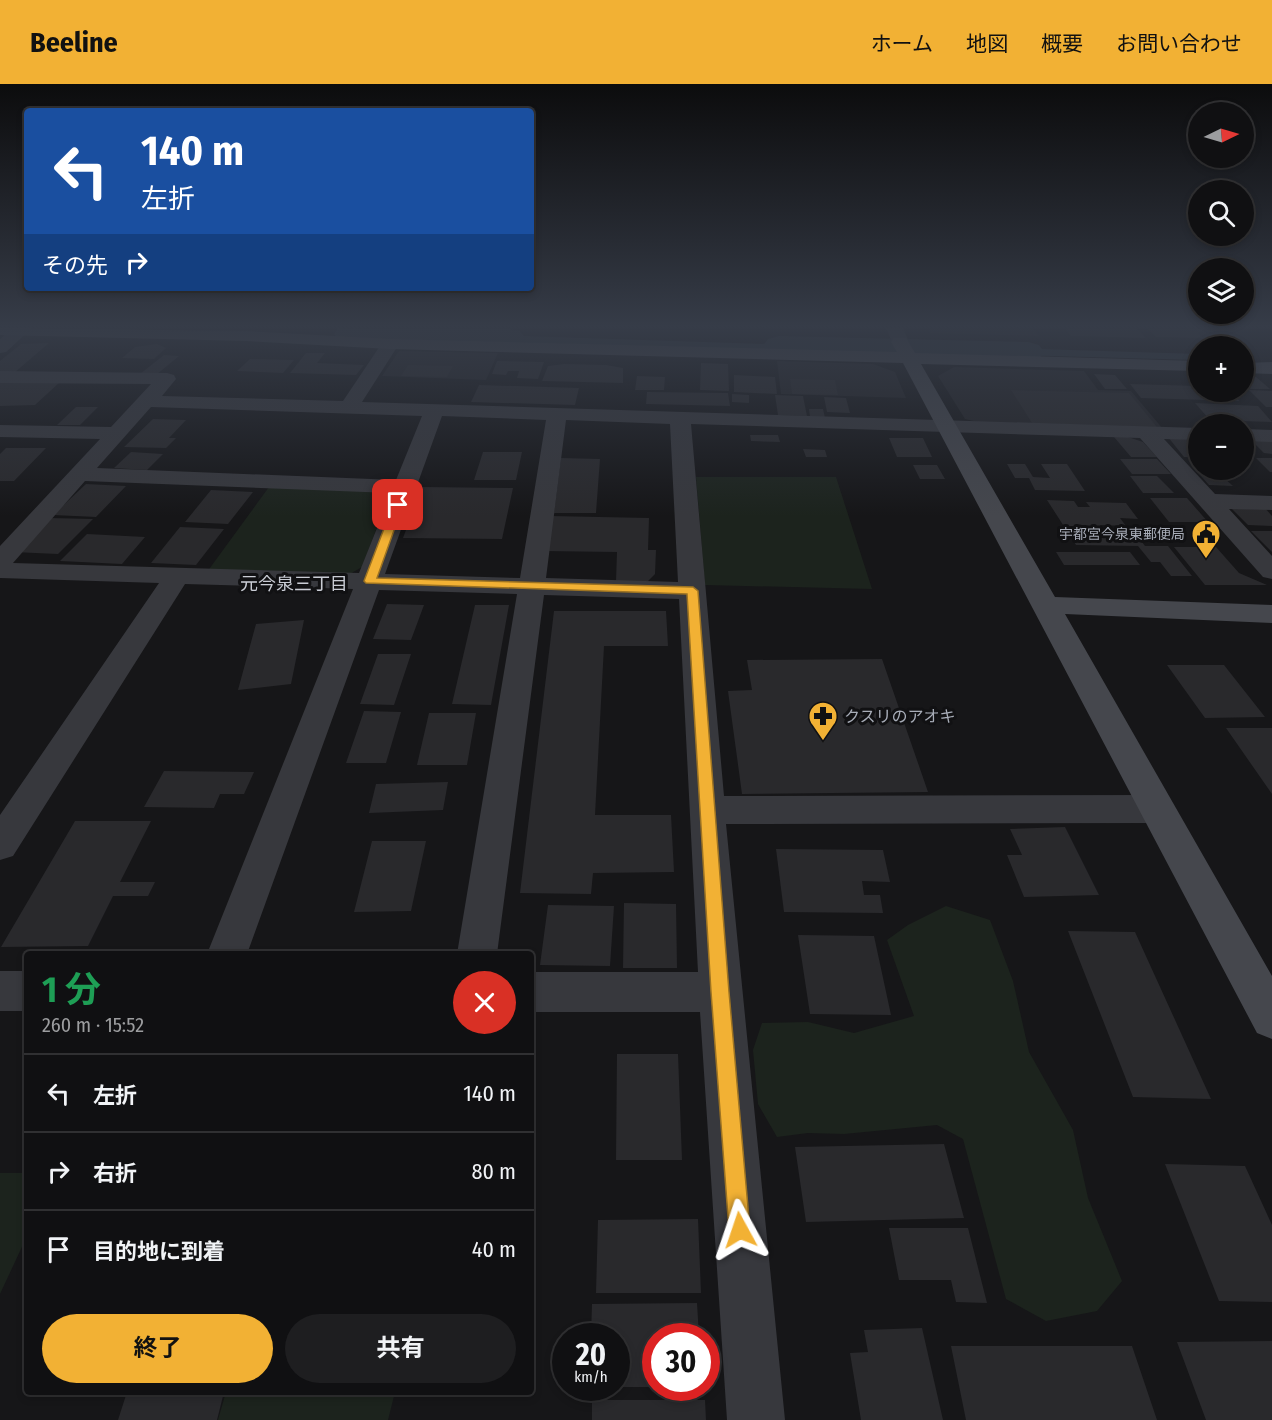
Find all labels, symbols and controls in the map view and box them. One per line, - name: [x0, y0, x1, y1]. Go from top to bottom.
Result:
- text: Beeline: [30, 26, 118, 59]
- text: ホーム: [871, 31, 933, 57]
- text: 地図: [966, 31, 1008, 57]
- text: 概要: [1041, 31, 1083, 57]
- text: お問い合わせ: [1116, 31, 1242, 57]
- north arrow: [1188, 102, 1254, 168]
- map controls: [1188, 102, 1254, 480]
- text: 140 m: [141, 126, 244, 176]
- icon: left: [42, 132, 120, 210]
- button: search: [1188, 180, 1254, 246]
- text: 左折: [141, 183, 195, 215]
- icon: right: [120, 246, 153, 279]
- text: その先: [42, 252, 108, 279]
- button: layers: [1188, 258, 1254, 324]
- button: +: [1188, 336, 1254, 402]
- button: −: [1188, 414, 1254, 480]
- pin: [372, 479, 423, 530]
- icon: arrive: [381, 488, 414, 521]
- public building icon: 宇都宮今泉東郵便局: [1190, 518, 1222, 560]
- place label: 宇都宮今泉東郵便局: [1059, 526, 1185, 543]
- district label: 元今泉三丁目: [240, 573, 348, 595]
- pharmacy icon: クスリのアオキ: [807, 700, 839, 742]
- place label: クスリのアオキ: [844, 707, 956, 726]
- text: 1 分: [42, 968, 101, 1012]
- button: close: [453, 971, 516, 1034]
- text: 260 m · 15:52: [42, 1013, 144, 1037]
- icon: left: [42, 1077, 75, 1110]
- text: 140 m: [463, 1080, 516, 1107]
- text: 左折: [93, 1082, 137, 1109]
- icon: right: [42, 1155, 75, 1188]
- text: 80 m: [471, 1158, 516, 1185]
- text: 右折: [93, 1160, 137, 1187]
- position arrow: [708, 1198, 772, 1262]
- icon: arrive: [42, 1233, 75, 1266]
- text: 40 m: [472, 1236, 516, 1263]
- text: 目的地に到着: [93, 1238, 225, 1265]
- button: 終了: [42, 1314, 273, 1383]
- button: 共有: [285, 1314, 516, 1383]
- speed limit sign: 30: [642, 1323, 720, 1401]
- text: 20: [576, 1337, 606, 1373]
- text: km/h: [574, 1368, 608, 1386]

